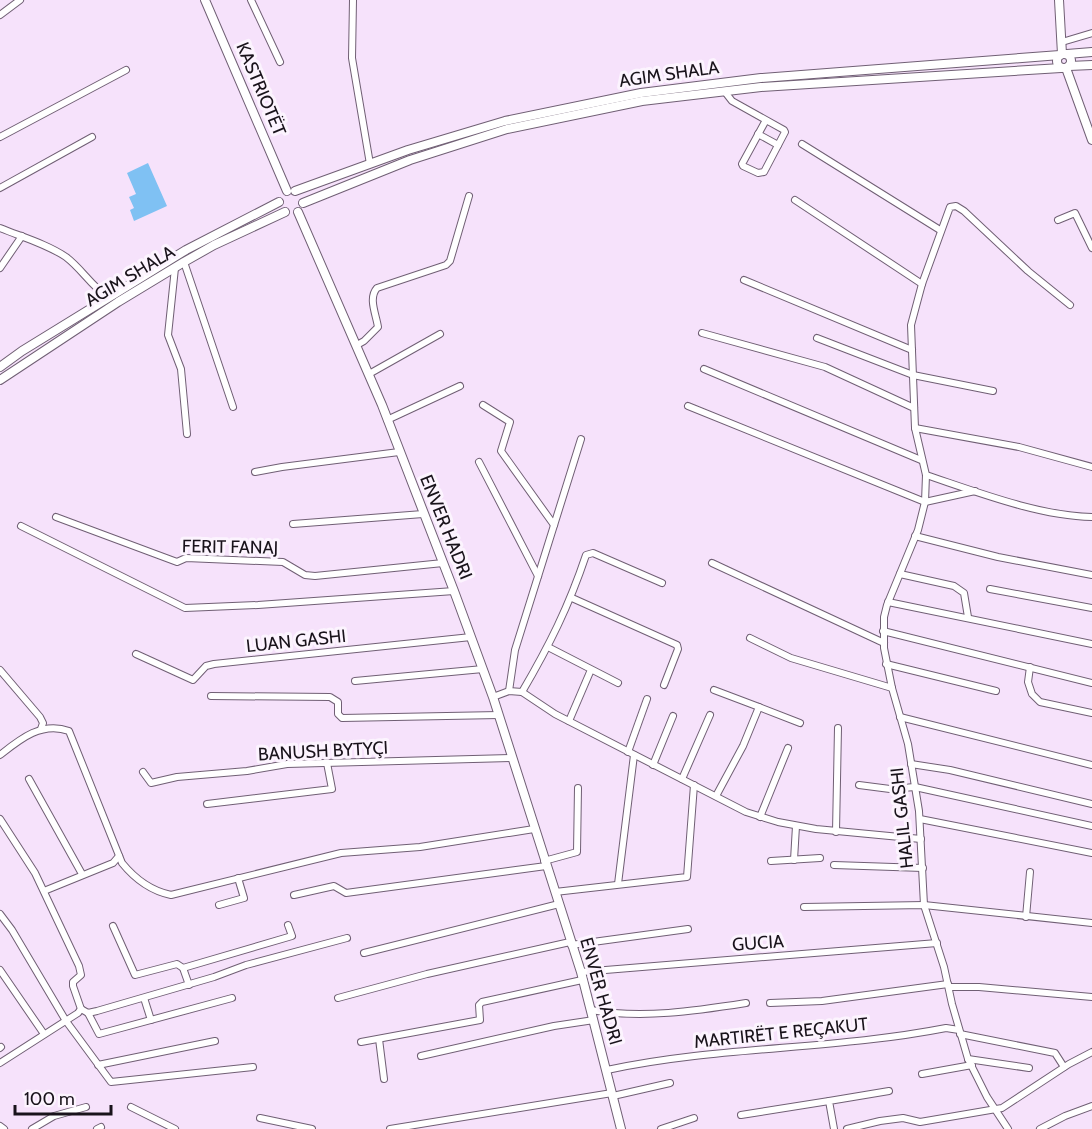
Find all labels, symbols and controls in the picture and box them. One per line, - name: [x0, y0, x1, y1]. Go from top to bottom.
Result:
- street label: KASTRIOTËT: [231, 39, 291, 139]
- street label: AGIM SHALA: [618, 56, 720, 92]
- street label: AGIM SHALA: [81, 241, 179, 311]
- street label: ENVER HADRI: [415, 472, 477, 582]
- street label: FERIT FANAJ: [182, 535, 278, 559]
- street label: LUAN GASHI: [245, 625, 347, 657]
- street label: BANUSH BYTYÇI: [257, 737, 389, 765]
- street label: HALIL GASHI: [886, 766, 918, 870]
- street label: GUCIA: [731, 930, 785, 956]
- street label: ENVER HADRI: [575, 935, 627, 1047]
- street label: MARTIRËT E REÇAKUT: [693, 1013, 869, 1053]
- scale bar: [15, 1078, 111, 1116]
- text: 100 m: [24, 1088, 75, 1110]

